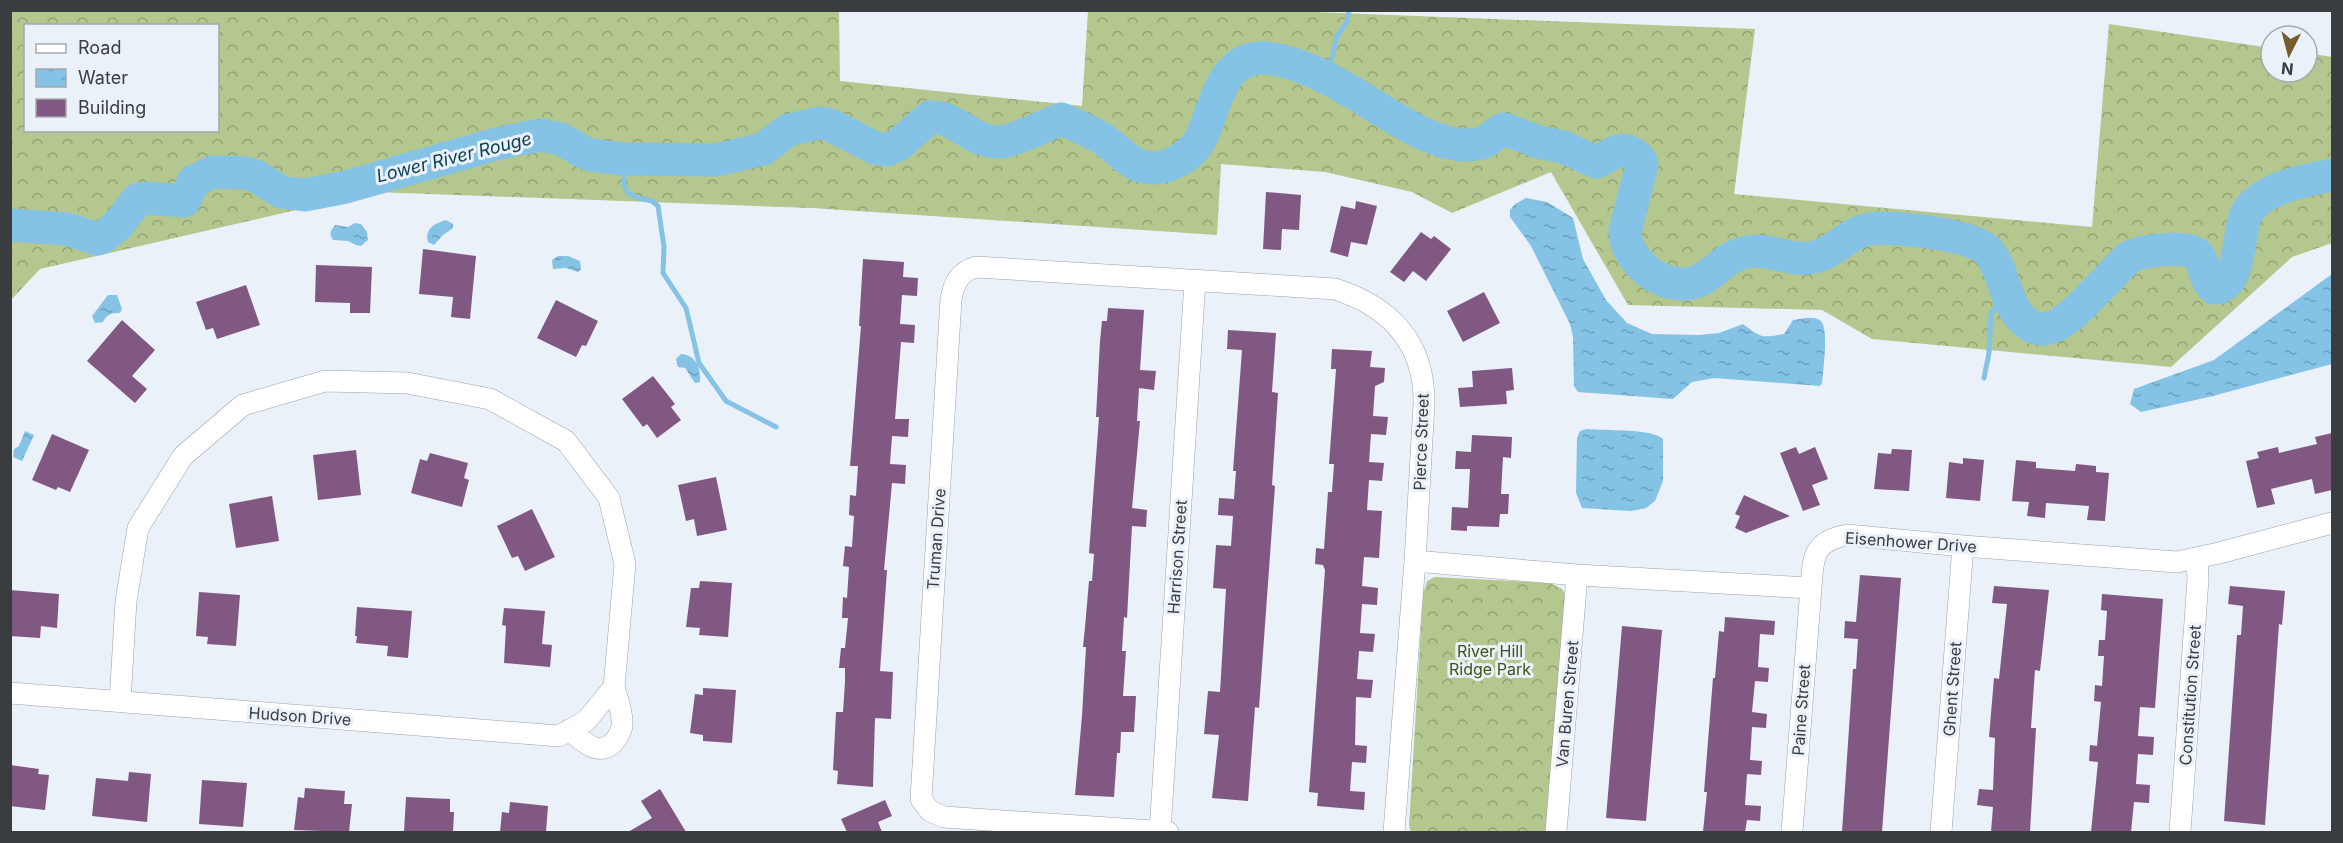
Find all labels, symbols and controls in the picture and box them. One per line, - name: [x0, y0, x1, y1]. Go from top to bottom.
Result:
- legend: [24, 24, 219, 132]
- north arrow: [2259, 24, 2319, 84]
- text: Road: [78, 37, 121, 58]
- text: N: [2280, 58, 2295, 80]
- text: Water: [78, 67, 128, 88]
- text: Building: [78, 97, 146, 118]
- water label: Lower River Rouge: [374, 128, 534, 186]
- street label: Pierce Street: [1409, 393, 1433, 491]
- street label: Truman Drive: [922, 488, 950, 590]
- street label: Harrison Street: [1163, 499, 1191, 615]
- street label: Eisenhower Drive: [1845, 527, 1977, 557]
- street label: Constitution Street: [2175, 624, 2205, 766]
- street label: Van Buren Street: [1551, 640, 1583, 768]
- park label: River Hill Ridge Park: [1449, 641, 1531, 679]
- street label: Ghent Street: [1939, 641, 1965, 737]
- street label: Paine Street: [1788, 664, 1814, 756]
- street label: Hudson Drive: [248, 702, 352, 730]

